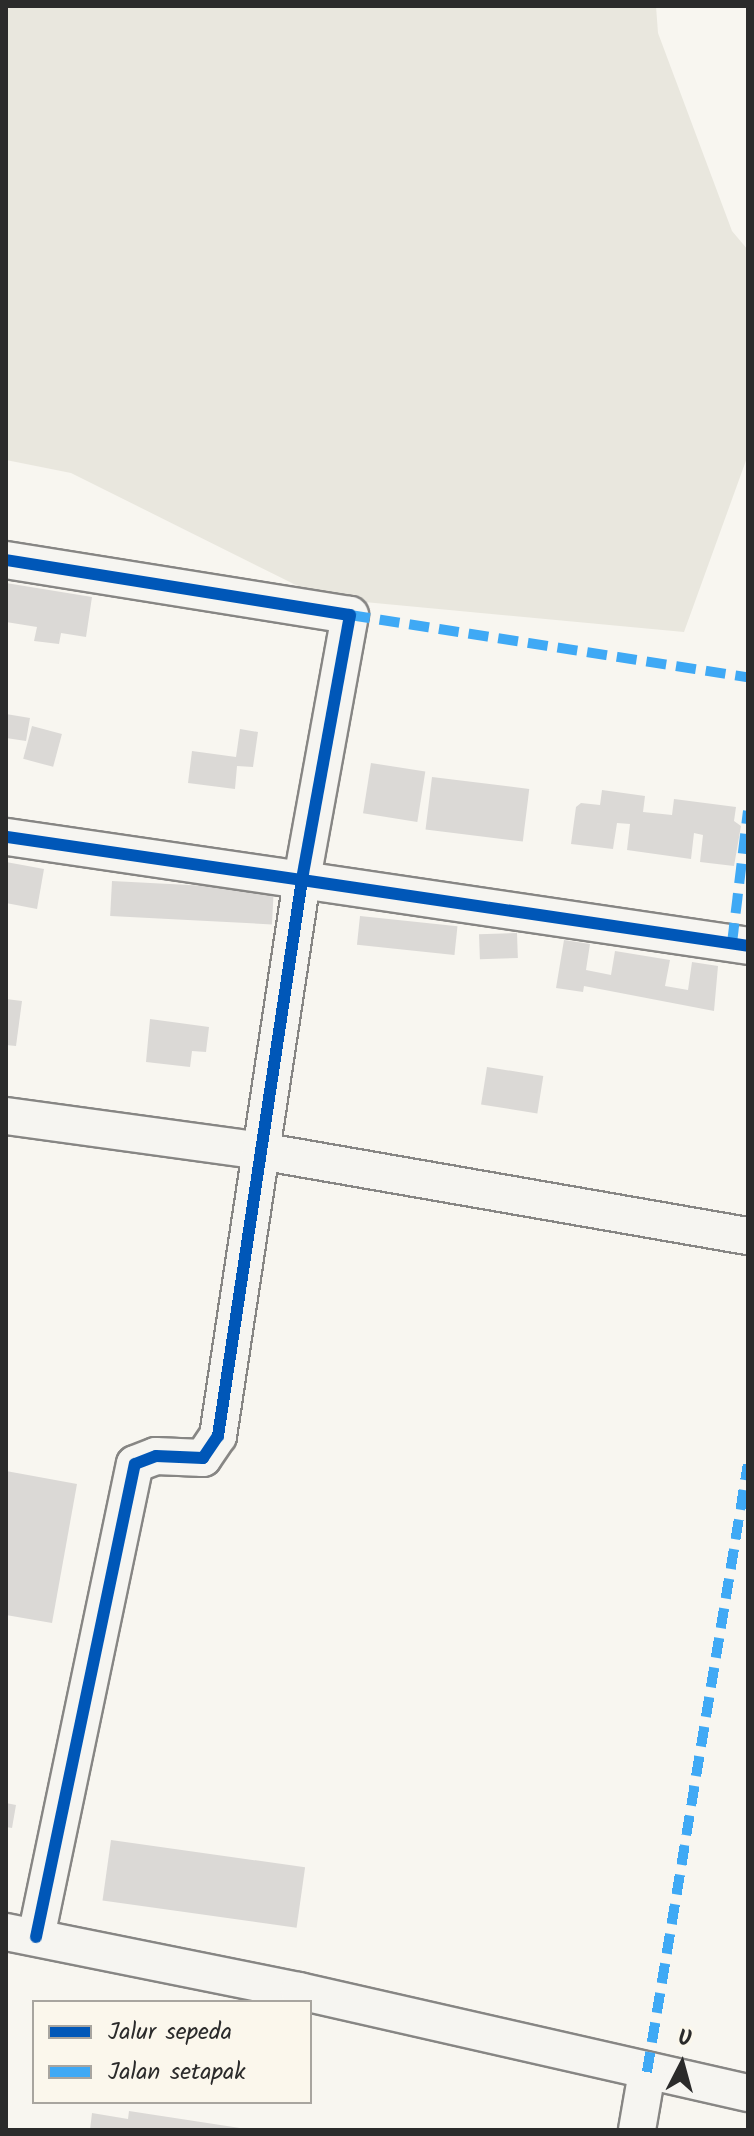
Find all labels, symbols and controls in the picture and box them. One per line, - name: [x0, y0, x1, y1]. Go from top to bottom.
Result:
- legend: [32, 2000, 312, 2104]
- text: Jalur sepeda: [108, 2013, 232, 2052]
- text: U: [676, 2022, 693, 2058]
- north arrow: [642, 2024, 722, 2104]
- text: Jalan setapak: [108, 2053, 246, 2092]

